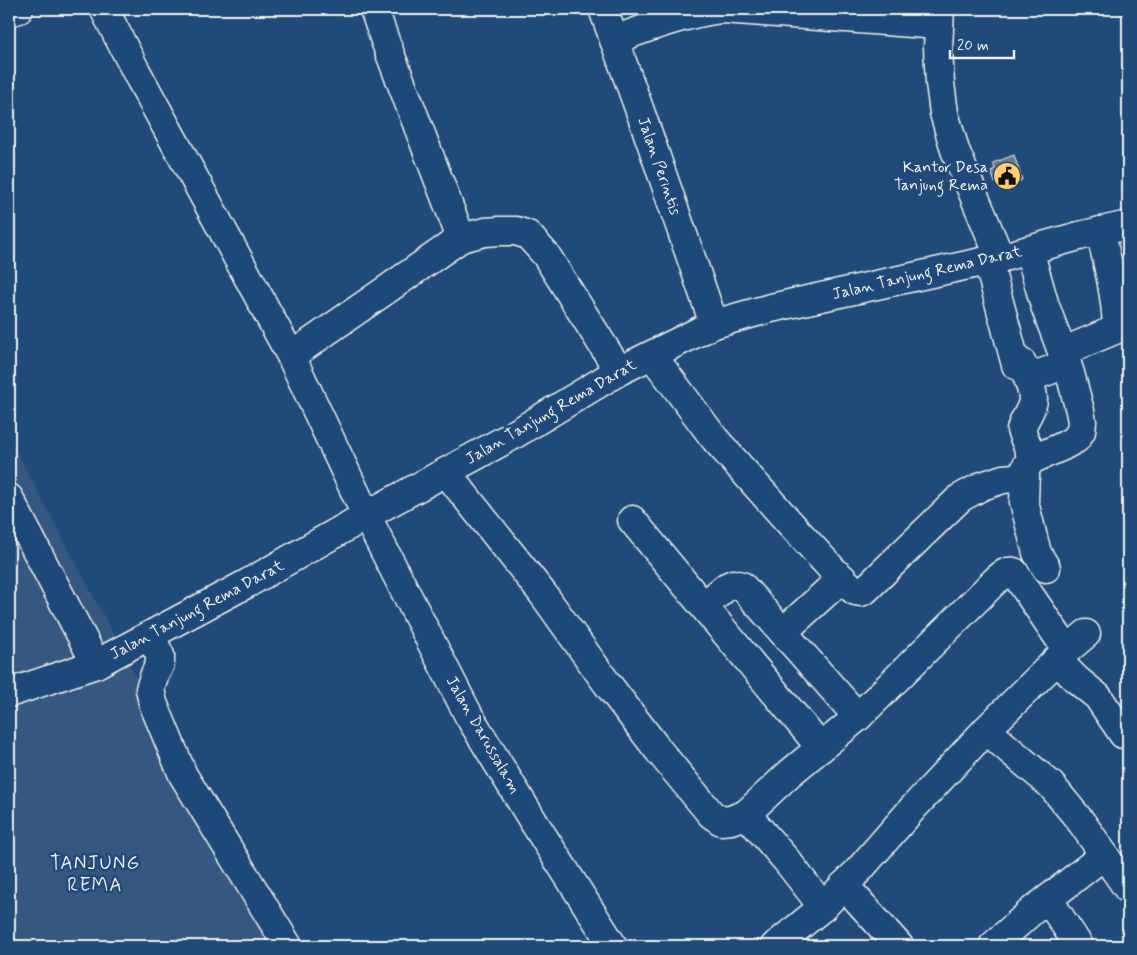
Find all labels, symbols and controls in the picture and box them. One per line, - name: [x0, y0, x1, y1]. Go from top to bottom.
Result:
- scale bar: [950, 28, 1013, 60]
- text: 20 m: [957, 36, 989, 56]
- street label: Jalan Perintis: [632, 114, 686, 218]
- place label: Kantor Desa Tanjung Rema: [894, 157, 988, 197]
- public building icon: Kantor Desa Tanjung Rema: [992, 161, 1022, 191]
- street label: Jalan Tanjung Rema Darat: [830, 241, 1025, 306]
- street label: Jalan Tanjung Rema Darat: [462, 354, 641, 470]
- street label: Jalan Tanjung Rema Darat: [106, 555, 289, 666]
- street label: Jalan Darussalam: [441, 672, 525, 798]
- district label: TANJUNG REMA: [50, 851, 140, 898]

